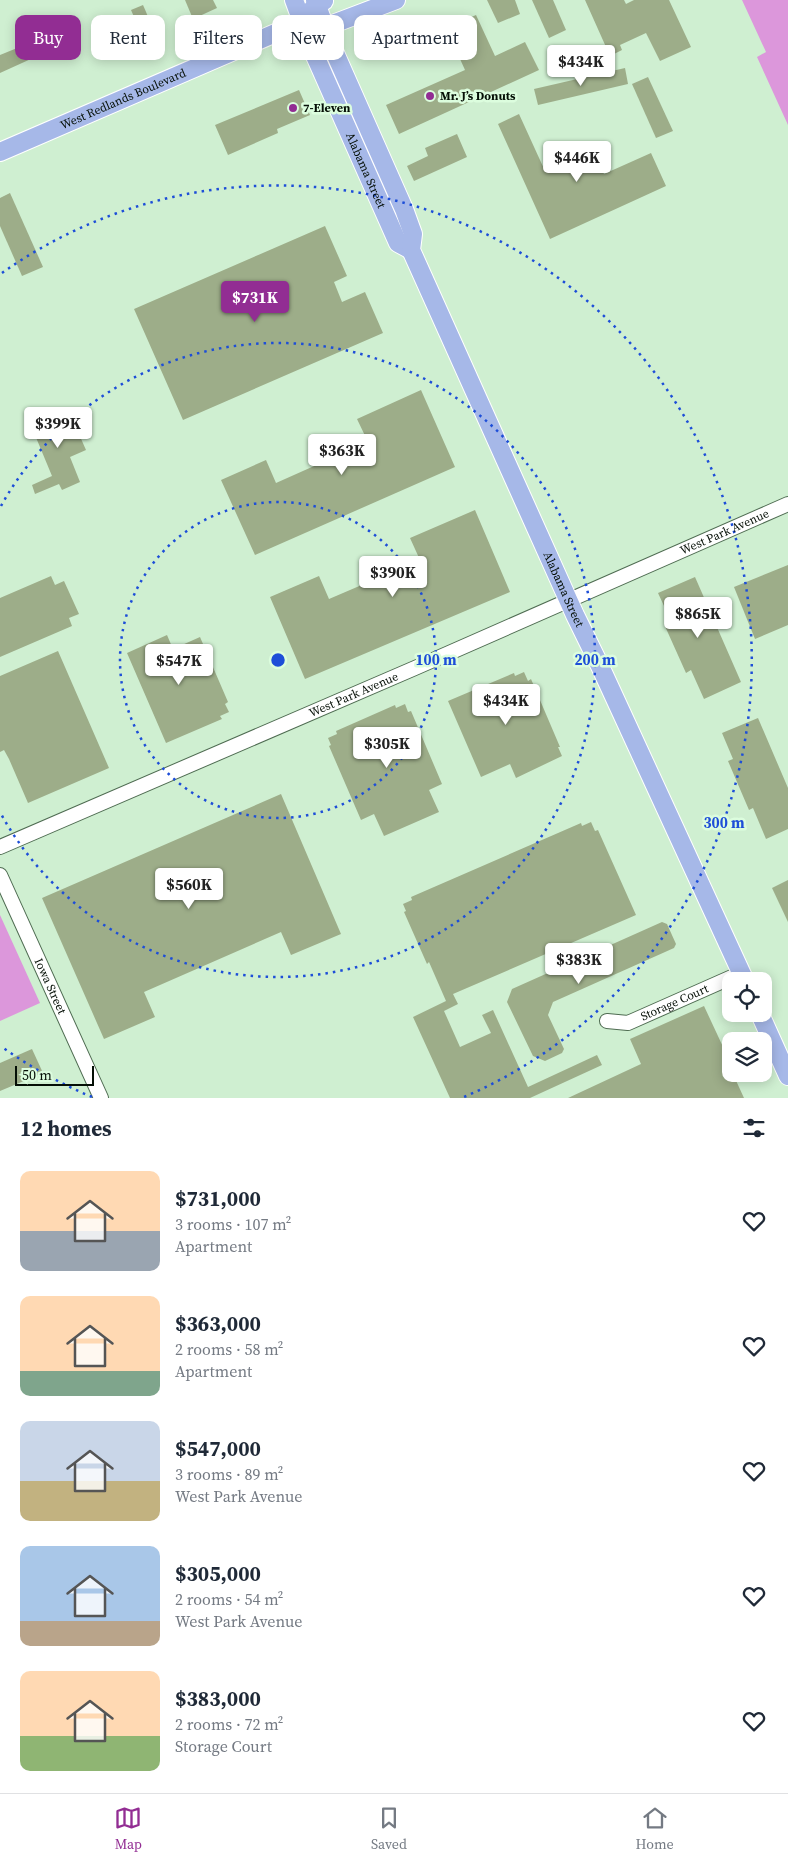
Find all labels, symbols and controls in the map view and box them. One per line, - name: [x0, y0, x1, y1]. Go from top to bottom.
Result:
- chip: Buy: [15, 15, 81, 60]
- chip: Rent: [91, 15, 165, 60]
- chip: Filters: [175, 15, 262, 60]
- chip: New: [272, 15, 344, 60]
- chip: Apartment: [354, 15, 477, 60]
- pin: $434K: [546, 44, 616, 87]
- text: $434K: [558, 50, 604, 72]
- street label: West Redlands Boulevard: [58, 65, 189, 133]
- place label: Mr. J’s Donuts: [440, 88, 516, 104]
- marker: Mr. J’s Donuts: [424, 90, 436, 102]
- place label: 7-Eleven: [303, 100, 351, 116]
- marker: 7-Eleven: [287, 102, 299, 114]
- street label: Alabama Street: [342, 130, 390, 211]
- pin: $446K: [542, 140, 612, 183]
- text: $446K: [554, 146, 600, 168]
- pin: $731K: [220, 280, 290, 323]
- text: $731K: [232, 286, 278, 308]
- pin: $399K: [23, 406, 93, 449]
- text: $399K: [35, 412, 81, 434]
- pin: $363K: [307, 434, 377, 476]
- text: $363K: [319, 439, 365, 461]
- street label: West Park Avenue: [677, 505, 771, 559]
- street label: Alabama Street: [540, 549, 588, 630]
- pin: $390K: [358, 556, 428, 598]
- text: $390K: [370, 561, 416, 583]
- pin: $865K: [663, 596, 733, 639]
- text: $865K: [675, 602, 721, 624]
- pin: $547K: [144, 644, 214, 686]
- text: $547K: [156, 649, 202, 671]
- text: 100 m: [415, 649, 457, 670]
- text: 200 m: [574, 649, 616, 670]
- centre of rings: [269, 651, 287, 669]
- street label: West Park Avenue: [306, 668, 401, 721]
- pin: $434K: [471, 684, 541, 726]
- text: $434K: [483, 689, 529, 711]
- pin: $305K: [352, 726, 422, 769]
- text: $305K: [364, 732, 410, 754]
- text: 300 m: [703, 812, 745, 833]
- pin: $560K: [154, 868, 224, 910]
- text: $560K: [166, 873, 212, 895]
- pin: $383K: [544, 942, 614, 985]
- text: $383K: [556, 948, 602, 970]
- street label: Iowa Street: [31, 956, 70, 1017]
- map controls: [722, 972, 772, 1082]
- button: locate: [722, 972, 772, 1022]
- street label: Storage Court: [638, 980, 711, 1024]
- button: layers: [722, 1032, 772, 1082]
- scale bar: [15, 1063, 94, 1086]
- text: 50 m: [22, 1065, 52, 1085]
- text: 12 homes: [20, 1114, 112, 1143]
- icon: filters: [740, 1114, 768, 1142]
- text: $731,000: [175, 1184, 261, 1213]
- icon: home: [60, 1191, 120, 1251]
- icon: heart: [740, 1207, 768, 1235]
- text: 3 rooms · 107 m²: [175, 1213, 291, 1235]
- text: Apartment: [175, 1235, 252, 1257]
- text: $363,000: [175, 1309, 261, 1338]
- icon: home: [60, 1316, 120, 1376]
- icon: heart: [740, 1332, 768, 1360]
- text: 2 rooms · 58 m²: [175, 1338, 283, 1360]
- text: Apartment: [175, 1360, 252, 1382]
- text: $547,000: [175, 1434, 261, 1463]
- icon: home: [60, 1441, 120, 1501]
- icon: heart: [740, 1457, 768, 1485]
- text: 3 rooms · 89 m²: [175, 1463, 283, 1485]
- text: West Park Avenue: [175, 1485, 302, 1507]
- text: $305,000: [175, 1559, 261, 1588]
- icon: home: [60, 1566, 120, 1626]
- icon: heart: [740, 1582, 768, 1610]
- text: 2 rooms · 54 m²: [175, 1588, 283, 1610]
- text: West Park Avenue: [175, 1610, 302, 1632]
- text: $383,000: [175, 1684, 261, 1713]
- icon: home: [60, 1691, 120, 1751]
- icon: heart: [740, 1707, 768, 1735]
- text: 2 rooms · 72 m²: [175, 1713, 283, 1735]
- text: Storage Court: [175, 1735, 272, 1757]
- tab: Map: [114, 1804, 142, 1854]
- tab: Saved: [371, 1804, 407, 1854]
- tab: Home: [635, 1804, 674, 1854]

